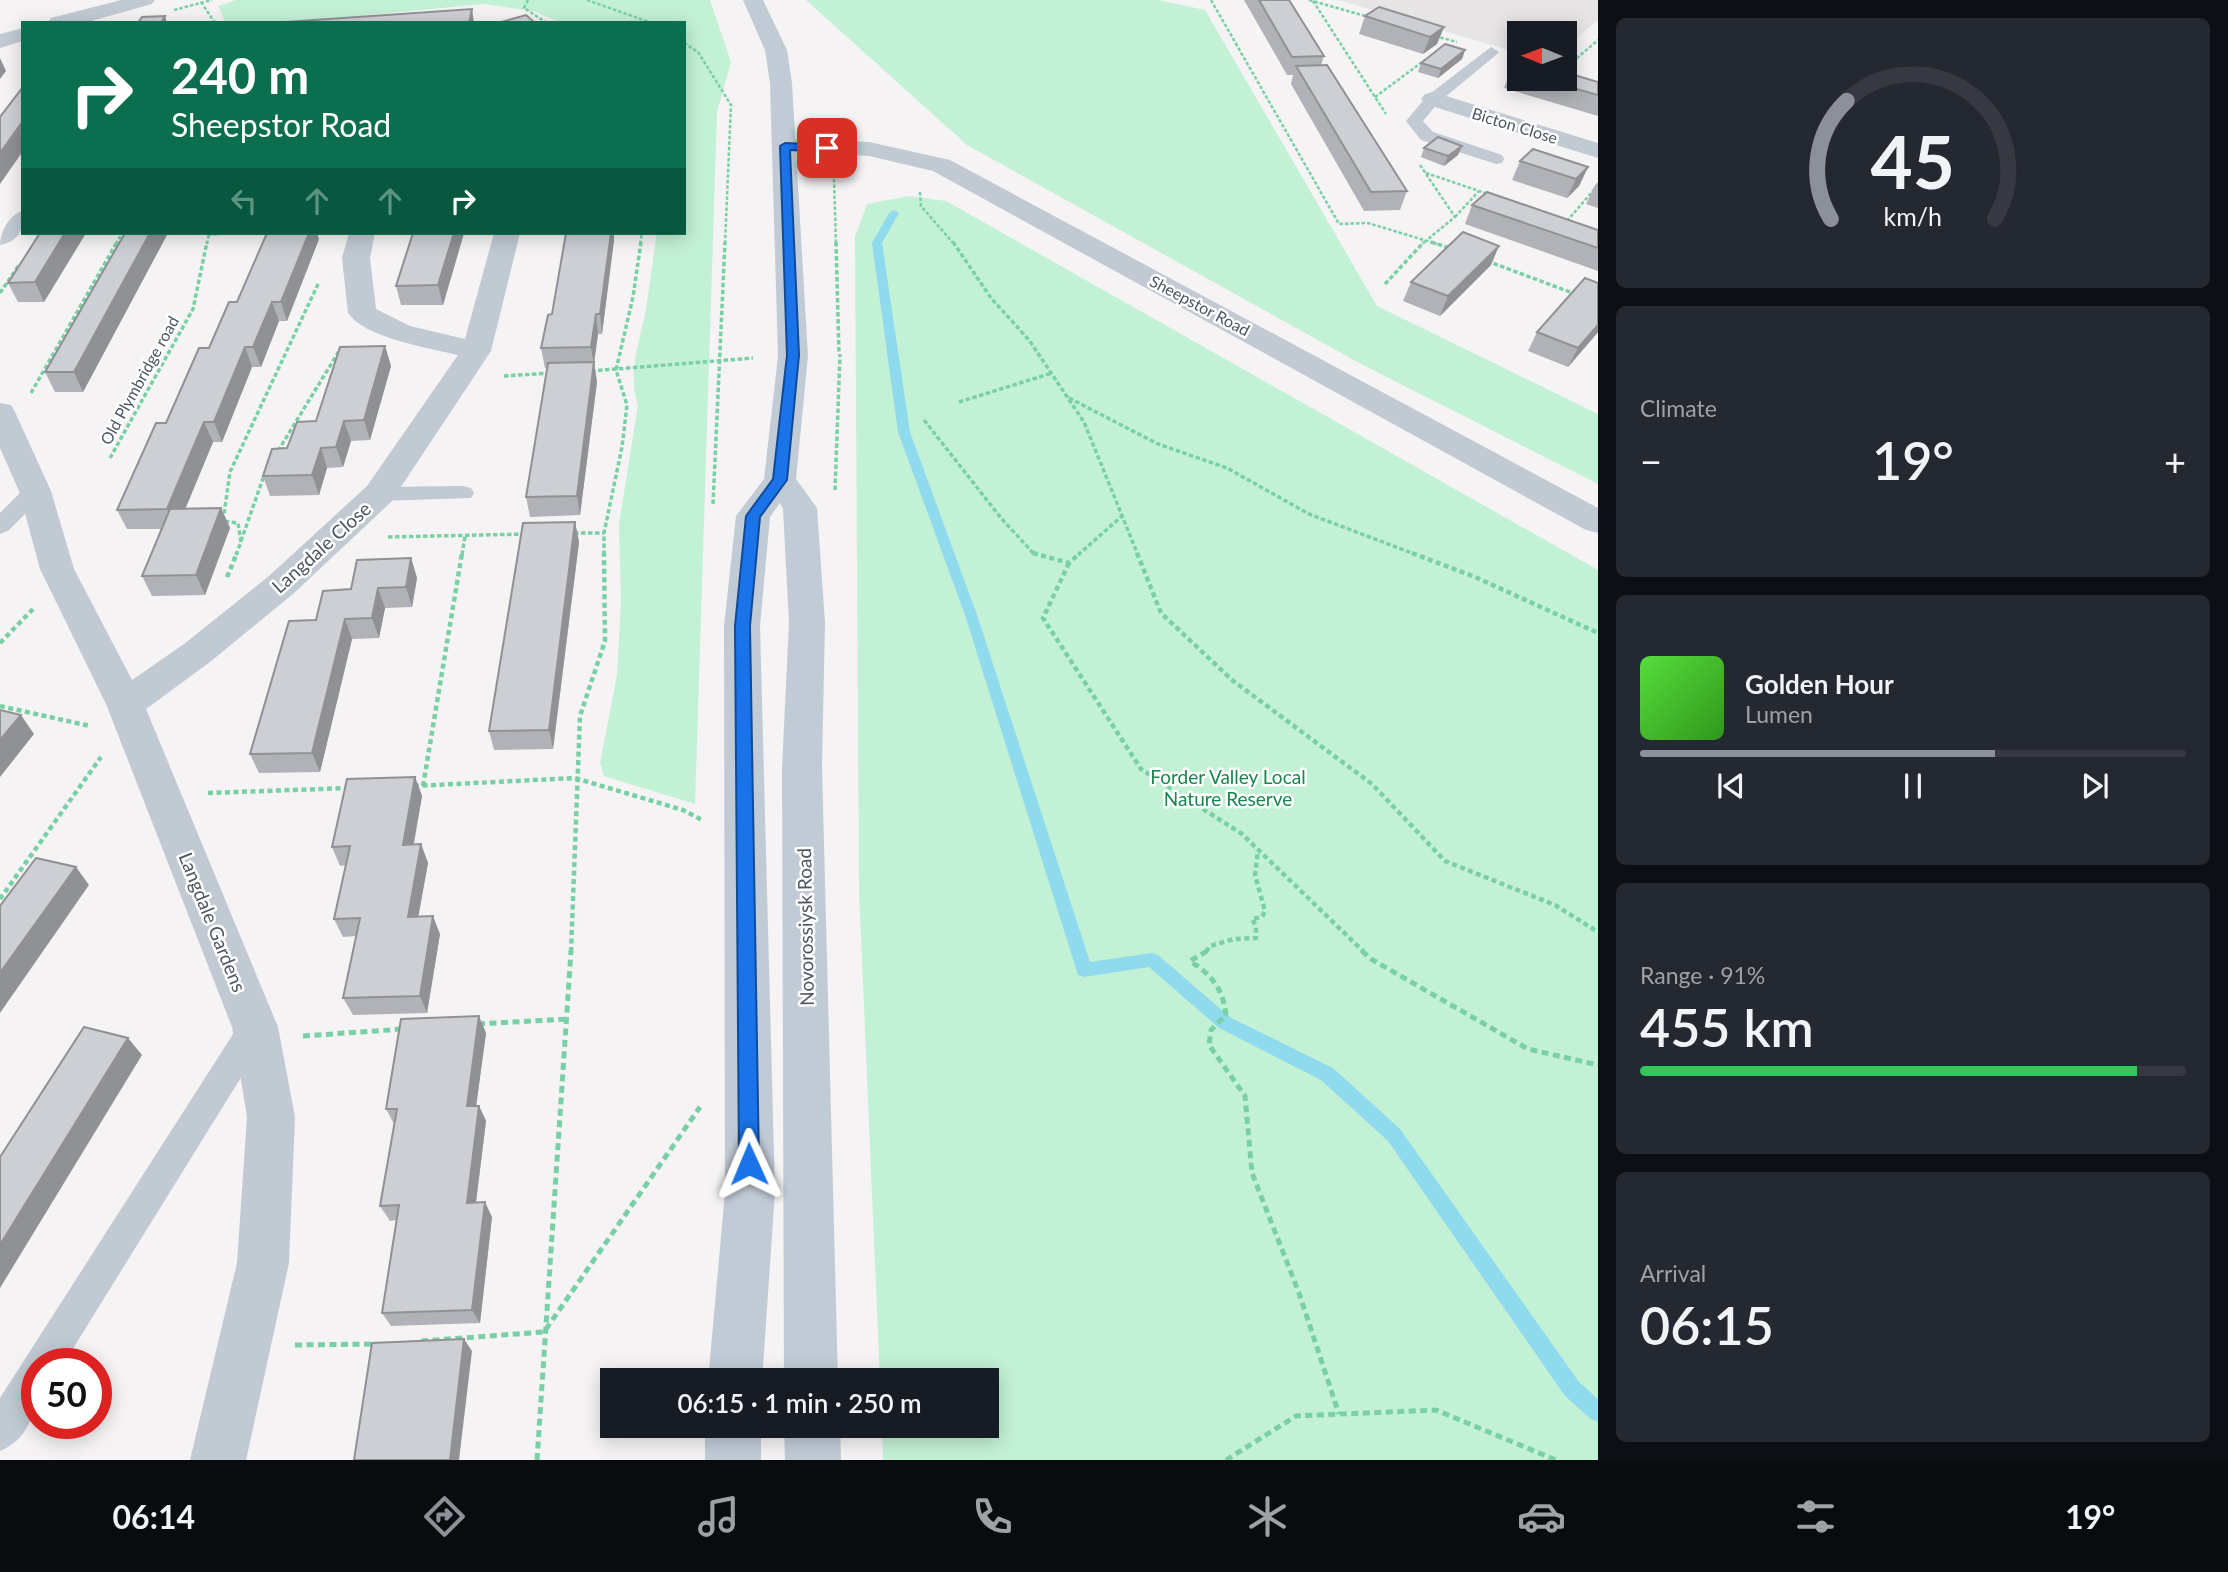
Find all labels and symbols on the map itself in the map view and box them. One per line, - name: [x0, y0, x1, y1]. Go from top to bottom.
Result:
- north arrow: [1507, 21, 1577, 91]
- street label: Bicton Close: [1470, 103, 1560, 147]
- pin: [797, 118, 857, 178]
- street label: Sheepstor Road: [1147, 271, 1253, 339]
- street label: Old Plymbridge road: [96, 312, 182, 448]
- street label: Langdale Close: [267, 497, 375, 597]
- park label: Forder Valley Local Nature Reserve: [1150, 765, 1306, 810]
- street label: Novorossiysk Road: [792, 848, 818, 1006]
- street label: Langdale Gardens: [175, 849, 251, 995]
- position arrow: [712, 1127, 786, 1201]
- speed limit sign: 50: [21, 1348, 112, 1439]

